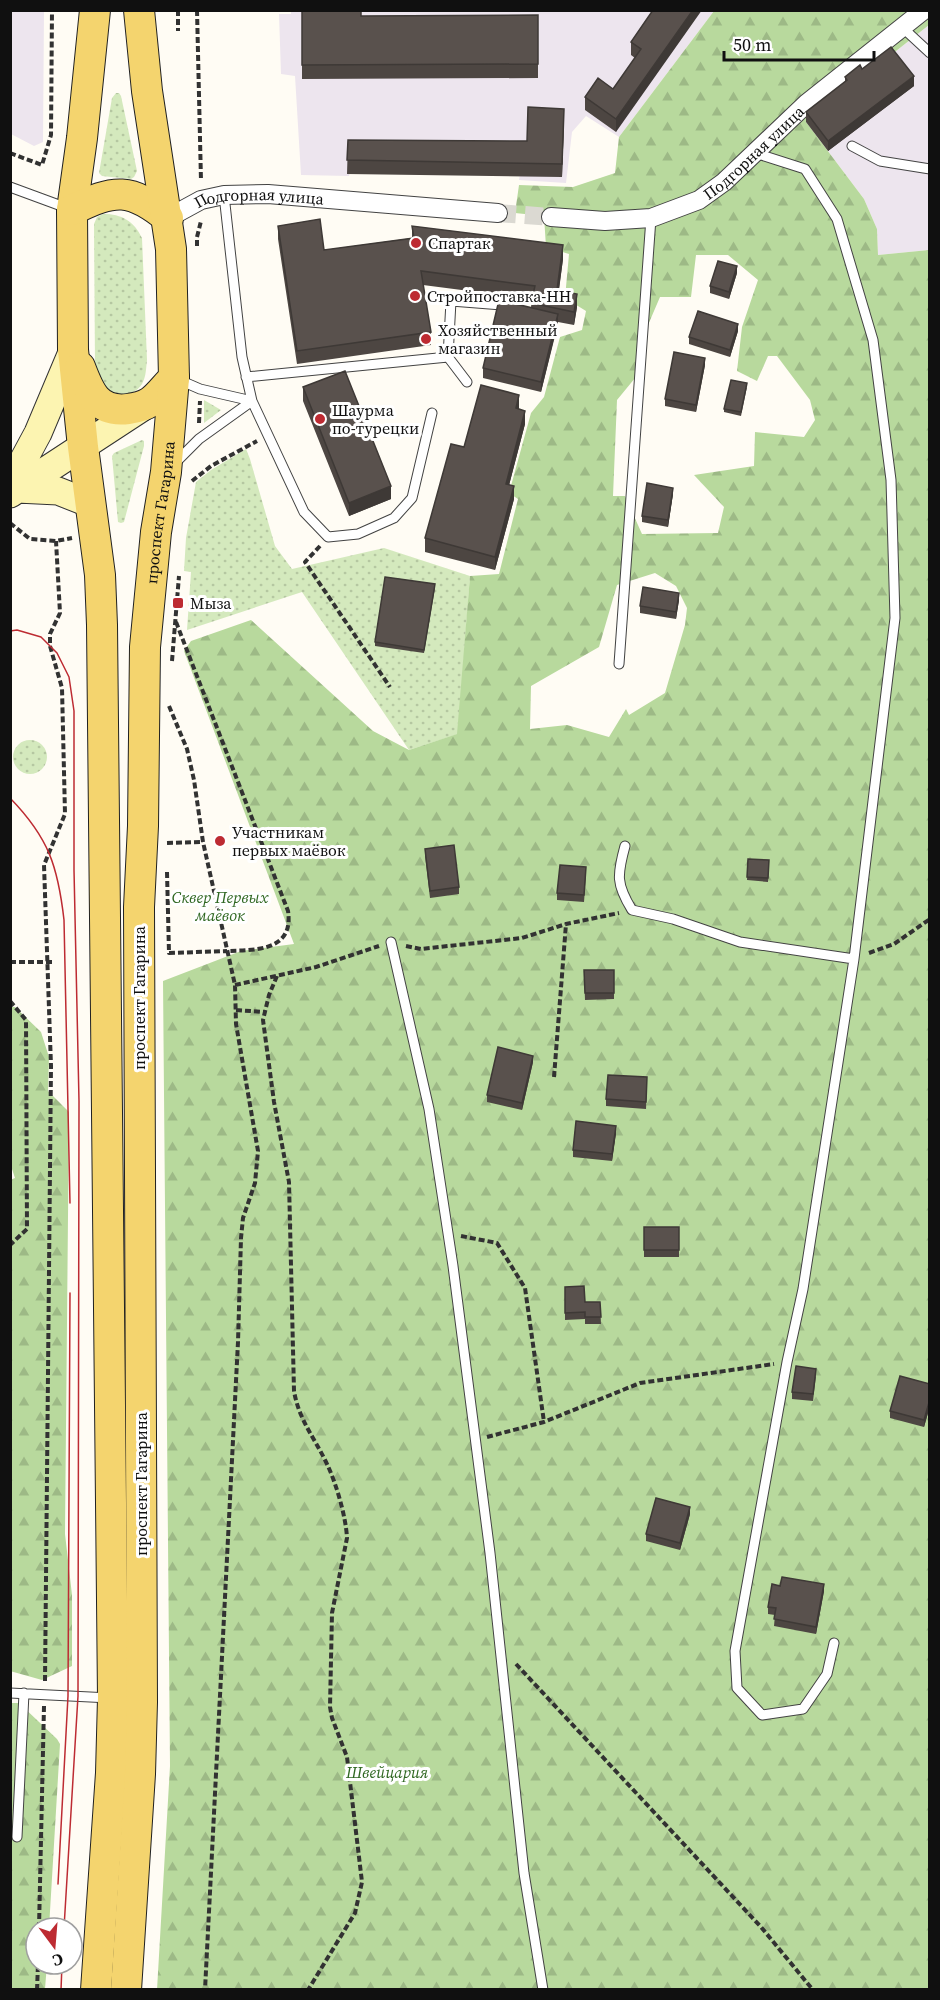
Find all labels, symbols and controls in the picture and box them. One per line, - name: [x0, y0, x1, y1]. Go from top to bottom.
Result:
- scale bar: [724, 24, 874, 62]
- text: 50 m: [733, 32, 771, 57]
- street label: Подгорная улица: [699, 100, 810, 205]
- street label: Подгорная улица: [190, 183, 326, 213]
- place label: Спартак: [428, 232, 491, 254]
- marker: Спартак: [409, 236, 423, 250]
- place label: Стройпоставка-НН: [427, 285, 571, 307]
- marker: Стройпоставка-НН: [408, 289, 422, 303]
- place label: Хозяйственный магазин: [438, 319, 558, 359]
- marker: Хозяйственный магазин: [419, 332, 433, 346]
- place label: Шаурма по-турецки: [332, 399, 419, 439]
- marker: Шаурма по-турецки: [313, 412, 327, 426]
- street label: проспект Гагарина: [140, 439, 180, 585]
- place label: Мыза: [190, 592, 232, 614]
- marker: Мыза: [171, 596, 185, 610]
- place label: Участникам первых маёвок: [232, 821, 346, 861]
- marker: Участникам первых маёвок: [213, 834, 227, 848]
- park label: Сквер Первых маёвок: [172, 886, 269, 926]
- street label: проспект Гагарина: [128, 925, 150, 1070]
- street label: проспект Гагарина: [130, 1411, 152, 1556]
- park label: Швейцария: [345, 1761, 428, 1783]
- north arrow: [24, 1916, 84, 1976]
- text: С: [50, 1948, 66, 1972]

